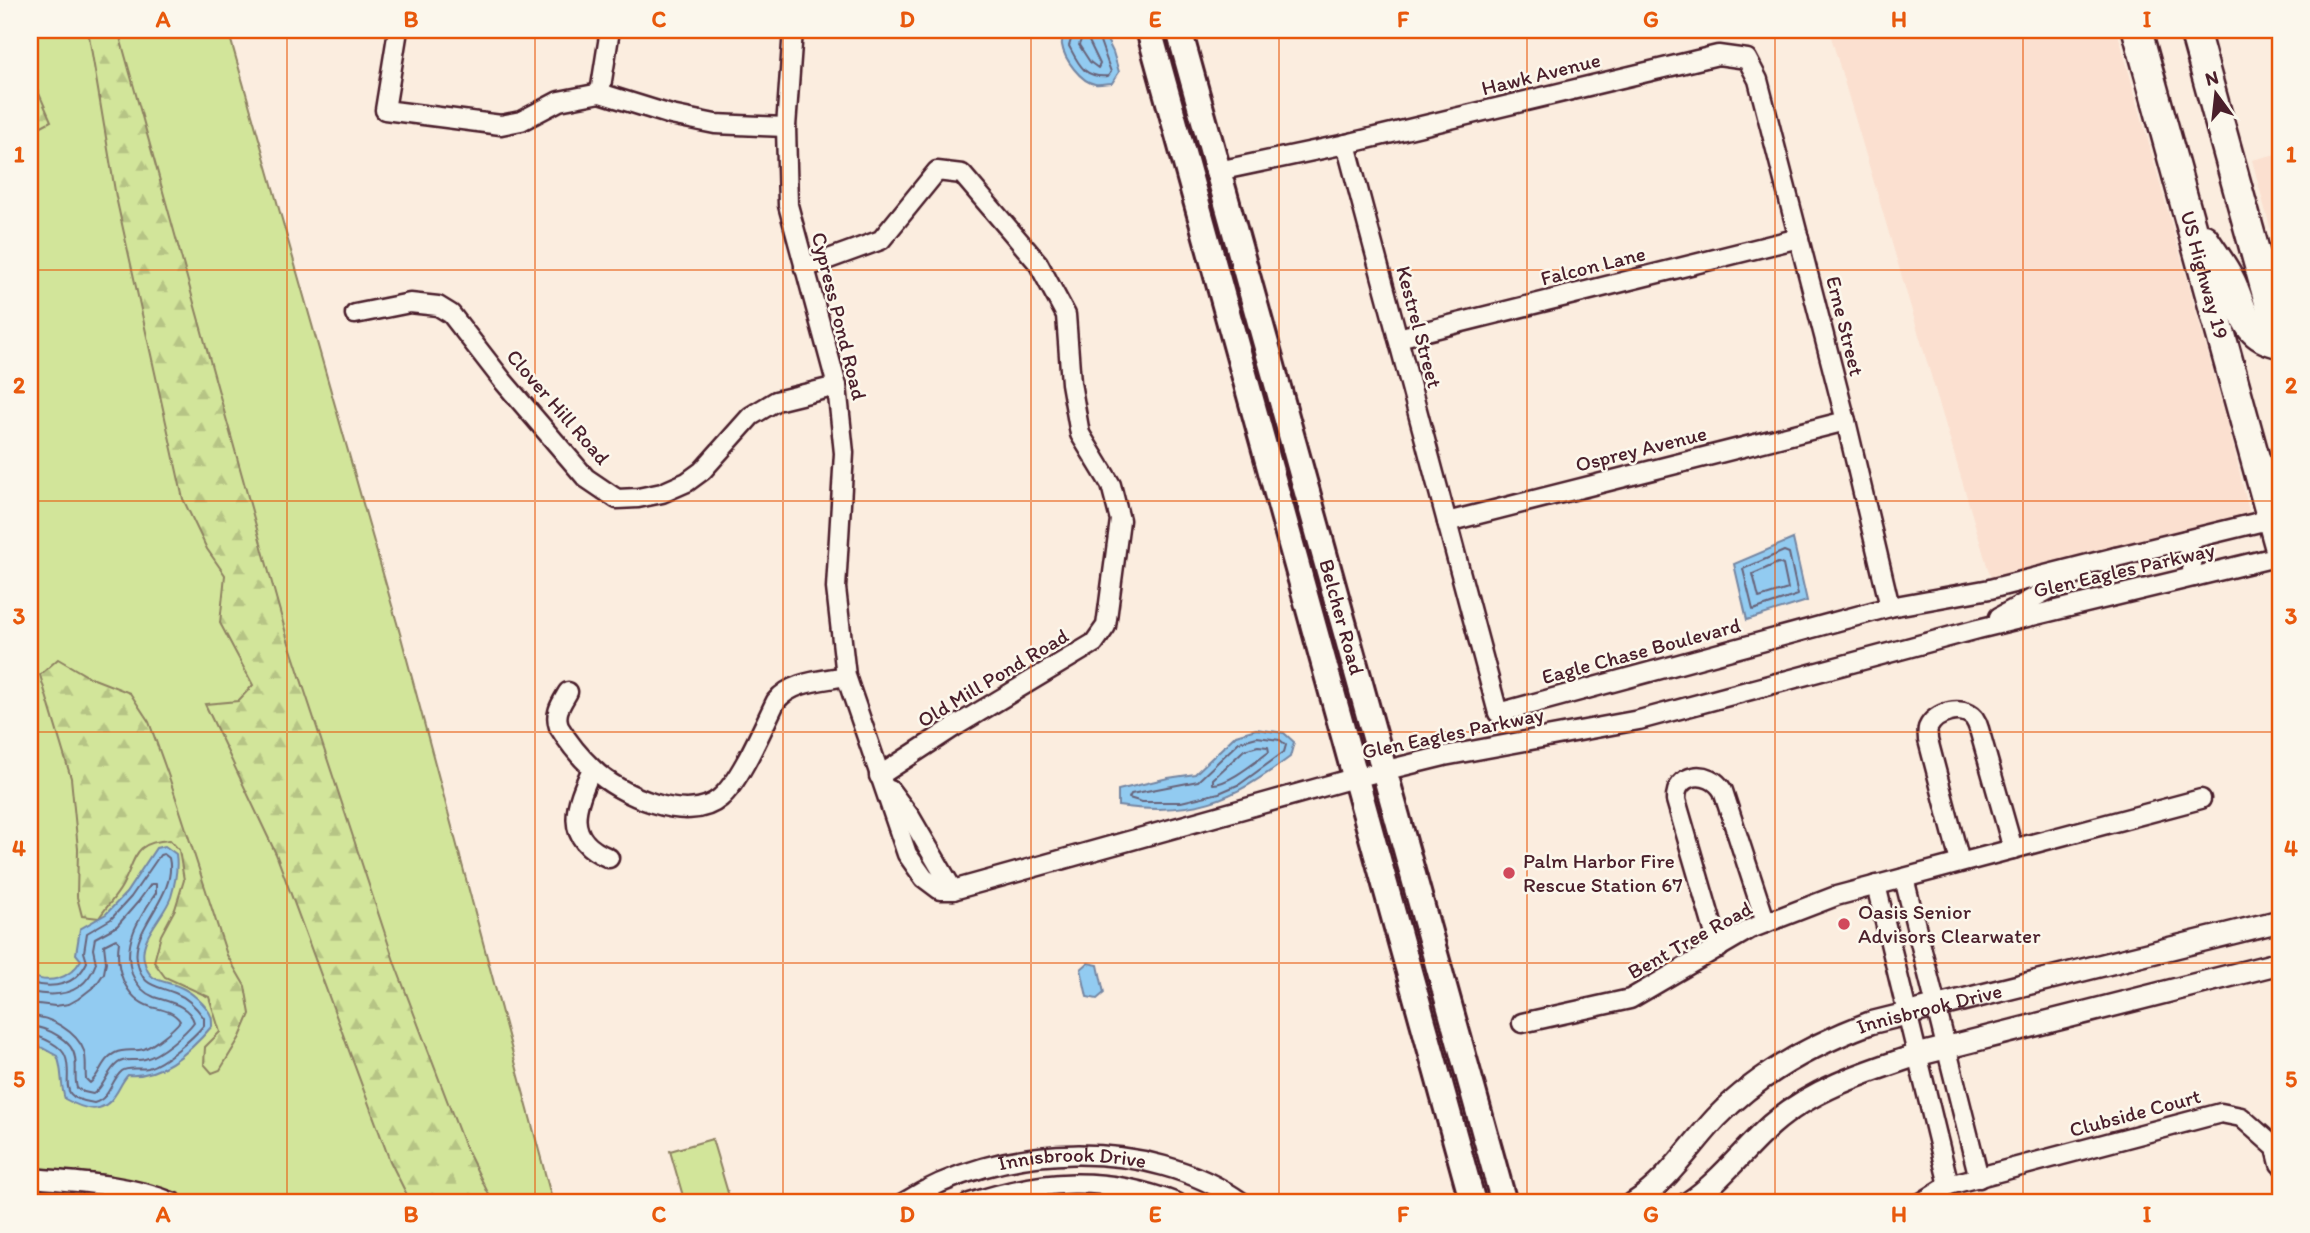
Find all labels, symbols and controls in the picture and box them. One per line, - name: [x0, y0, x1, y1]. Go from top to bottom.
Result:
- text: A: [155, 5, 171, 33]
- text: B: [404, 5, 419, 33]
- text: C: [652, 5, 667, 33]
- text: D: [899, 5, 915, 33]
- text: E: [1149, 5, 1162, 33]
- text: F: [1397, 5, 1410, 33]
- text: G: [1643, 5, 1659, 33]
- text: H: [1891, 5, 1907, 33]
- text: I: [2143, 5, 2152, 33]
- street label: Hawk Avenue: [1479, 47, 1603, 100]
- north arrow: [2180, 60, 2250, 130]
- text: N: [2203, 65, 2221, 91]
- text: 1: [14, 140, 25, 168]
- text: 1: [2286, 140, 2297, 168]
- street label: US Highway 19: [2175, 208, 2235, 342]
- street label: Cypress Pond Road: [807, 229, 872, 402]
- street label: Falcon Lane: [1538, 240, 1648, 291]
- street label: Kestrel Street: [1391, 263, 1448, 391]
- street label: Erne Street: [1821, 273, 1870, 378]
- street label: Clover Hill Road: [501, 344, 616, 470]
- text: 2: [13, 371, 26, 399]
- text: 2: [2285, 371, 2298, 399]
- street label: Osprey Avenue: [1573, 420, 1709, 477]
- street label: Glen Eagles Parkway: [2031, 536, 2217, 603]
- street label: Belcher Road: [1314, 556, 1370, 677]
- text: 3: [13, 602, 26, 630]
- text: 3: [2285, 602, 2298, 630]
- street label: Eagle Chase Boulevard: [1539, 612, 1743, 689]
- street label: Old Mill Pond Road: [913, 622, 1073, 733]
- street label: Glen Eagles Parkway: [1360, 701, 1546, 764]
- text: 4: [12, 834, 26, 862]
- text: 4: [2284, 834, 2298, 862]
- place label: Palm Harbor Fire Rescue Station 67: [1523, 848, 1683, 897]
- marker: Palm Harbor Fire Rescue Station 67: [1501, 865, 1517, 881]
- street label: Bent Tree Road: [1623, 895, 1757, 984]
- place label: Oasis Senior Advisors Clearwater: [1858, 899, 2041, 948]
- marker: Oasis Senior Advisors Clearwater: [1836, 916, 1852, 932]
- street label: Innisbrook Drive: [1853, 978, 2004, 1039]
- text: 5: [13, 1065, 25, 1093]
- text: 5: [2285, 1065, 2297, 1093]
- street label: Clubside Court: [2067, 1083, 2203, 1142]
- street label: Innisbrook Drive: [996, 1142, 1149, 1176]
- text: A: [155, 1200, 171, 1228]
- text: B: [404, 1200, 419, 1228]
- text: C: [652, 1200, 667, 1228]
- text: D: [899, 1200, 915, 1228]
- text: E: [1149, 1200, 1162, 1228]
- text: F: [1397, 1200, 1410, 1228]
- text: G: [1643, 1200, 1659, 1228]
- text: H: [1891, 1200, 1907, 1228]
- text: I: [2143, 1200, 2152, 1228]

